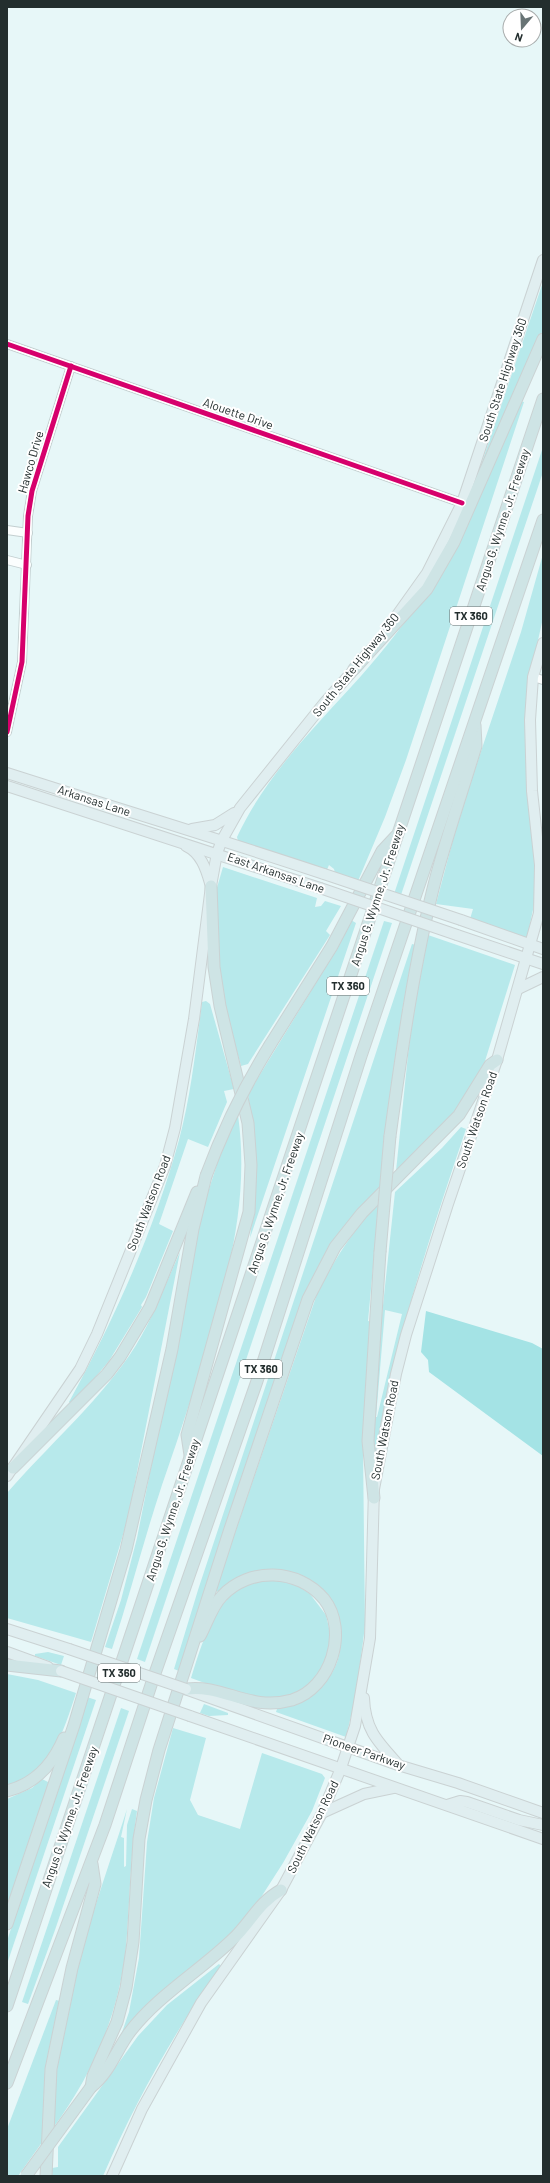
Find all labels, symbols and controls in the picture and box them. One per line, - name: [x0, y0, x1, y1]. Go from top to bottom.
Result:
- north arrow: [502, 8, 542, 48]
- text: N: [513, 31, 524, 45]
- street label: South State Highway 360: [475, 316, 529, 443]
- street label: Alouette Drive: [201, 394, 275, 432]
- street label: Hawco Drive: [14, 429, 46, 495]
- street label: Angus G. Wynne, Jr. Freeway: [472, 446, 532, 593]
- road number: TX 360: [450, 607, 492, 625]
- street label: South State Highway 360: [309, 610, 401, 719]
- street label: Arkansas Lane: [56, 782, 133, 818]
- street label: Angus G. Wynne, Jr. Freeway: [347, 821, 407, 968]
- street label: East Arkansas Lane: [226, 849, 327, 895]
- road number: TX 360: [327, 977, 369, 995]
- street label: South Watson Road: [453, 1069, 499, 1170]
- street label: Angus G. Wynne, Jr. Freeway: [244, 1130, 306, 1275]
- street label: South Watson Road: [123, 1153, 173, 1252]
- road number: TX 360: [240, 1360, 282, 1378]
- street label: South Watson Road: [367, 1379, 401, 1481]
- street label: Angus G. Wynne, Jr. Freeway: [142, 1436, 202, 1583]
- road number: TX 360: [98, 1664, 140, 1682]
- street label: Pioneer Parkway: [321, 1730, 408, 1772]
- street label: Angus G. Wynne, Jr. Freeway: [38, 1744, 100, 1889]
- street label: South Watson Road: [284, 1778, 341, 1875]

